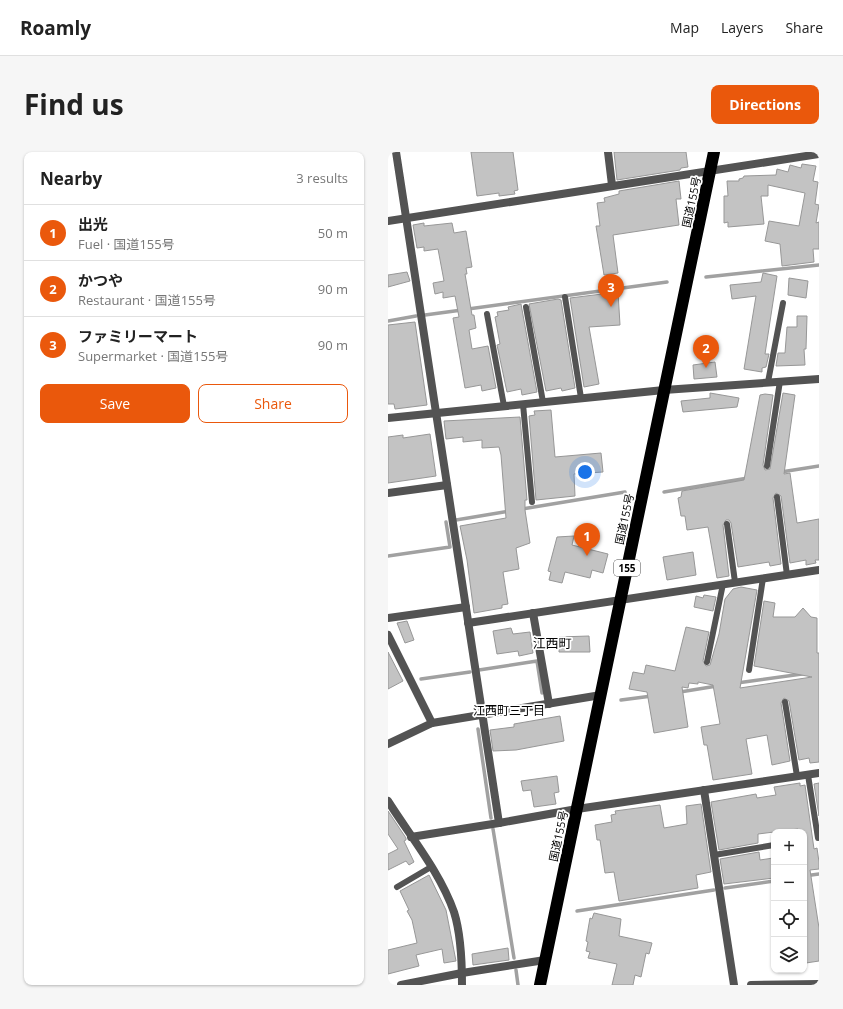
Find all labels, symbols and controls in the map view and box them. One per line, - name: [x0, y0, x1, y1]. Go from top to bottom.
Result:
- text: Roamly: [20, 15, 91, 41]
- text: Map: [670, 18, 699, 37]
- text: Layers: [721, 18, 763, 37]
- text: Share: [785, 18, 823, 37]
- text: Find us: [24, 85, 124, 123]
- button: Directions: [711, 85, 819, 124]
- text: Nearby: [40, 167, 102, 190]
- text: 3 results: [296, 169, 348, 187]
- street label: 国道155号: [678, 175, 704, 229]
- text: 出光: [78, 214, 108, 234]
- text: 1: [49, 224, 57, 242]
- text: 50 m: [318, 224, 348, 242]
- text: Fuel · 国道155号: [78, 235, 175, 253]
- text: かつや: [78, 270, 123, 290]
- pin: 3: [598, 274, 624, 307]
- text: 2: [49, 280, 57, 298]
- text: 90 m: [318, 280, 348, 298]
- text: Restaurant · 国道155号: [78, 291, 216, 309]
- text: ファミリーマート: [78, 326, 198, 346]
- pin: 2: [693, 335, 719, 368]
- text: 3: [49, 336, 57, 354]
- text: 90 m: [318, 336, 348, 354]
- text: Supermarket · 国道155号: [78, 347, 228, 365]
- button: Save: [40, 384, 190, 423]
- button: Share: [198, 384, 348, 423]
- your location: [575, 462, 595, 482]
- street label: 国道155号: [611, 492, 637, 546]
- pin: 1: [574, 523, 600, 556]
- road number: 155: [614, 560, 640, 576]
- district label: 江西町: [532, 634, 572, 652]
- district label: 江西町三丁目: [473, 702, 545, 719]
- street label: 国道155号: [545, 809, 571, 863]
- map controls: [771, 829, 807, 973]
- button: +: [771, 829, 807, 865]
- button: −: [771, 865, 807, 901]
- button: locate: [771, 901, 807, 937]
- button: layers: [771, 937, 807, 973]

